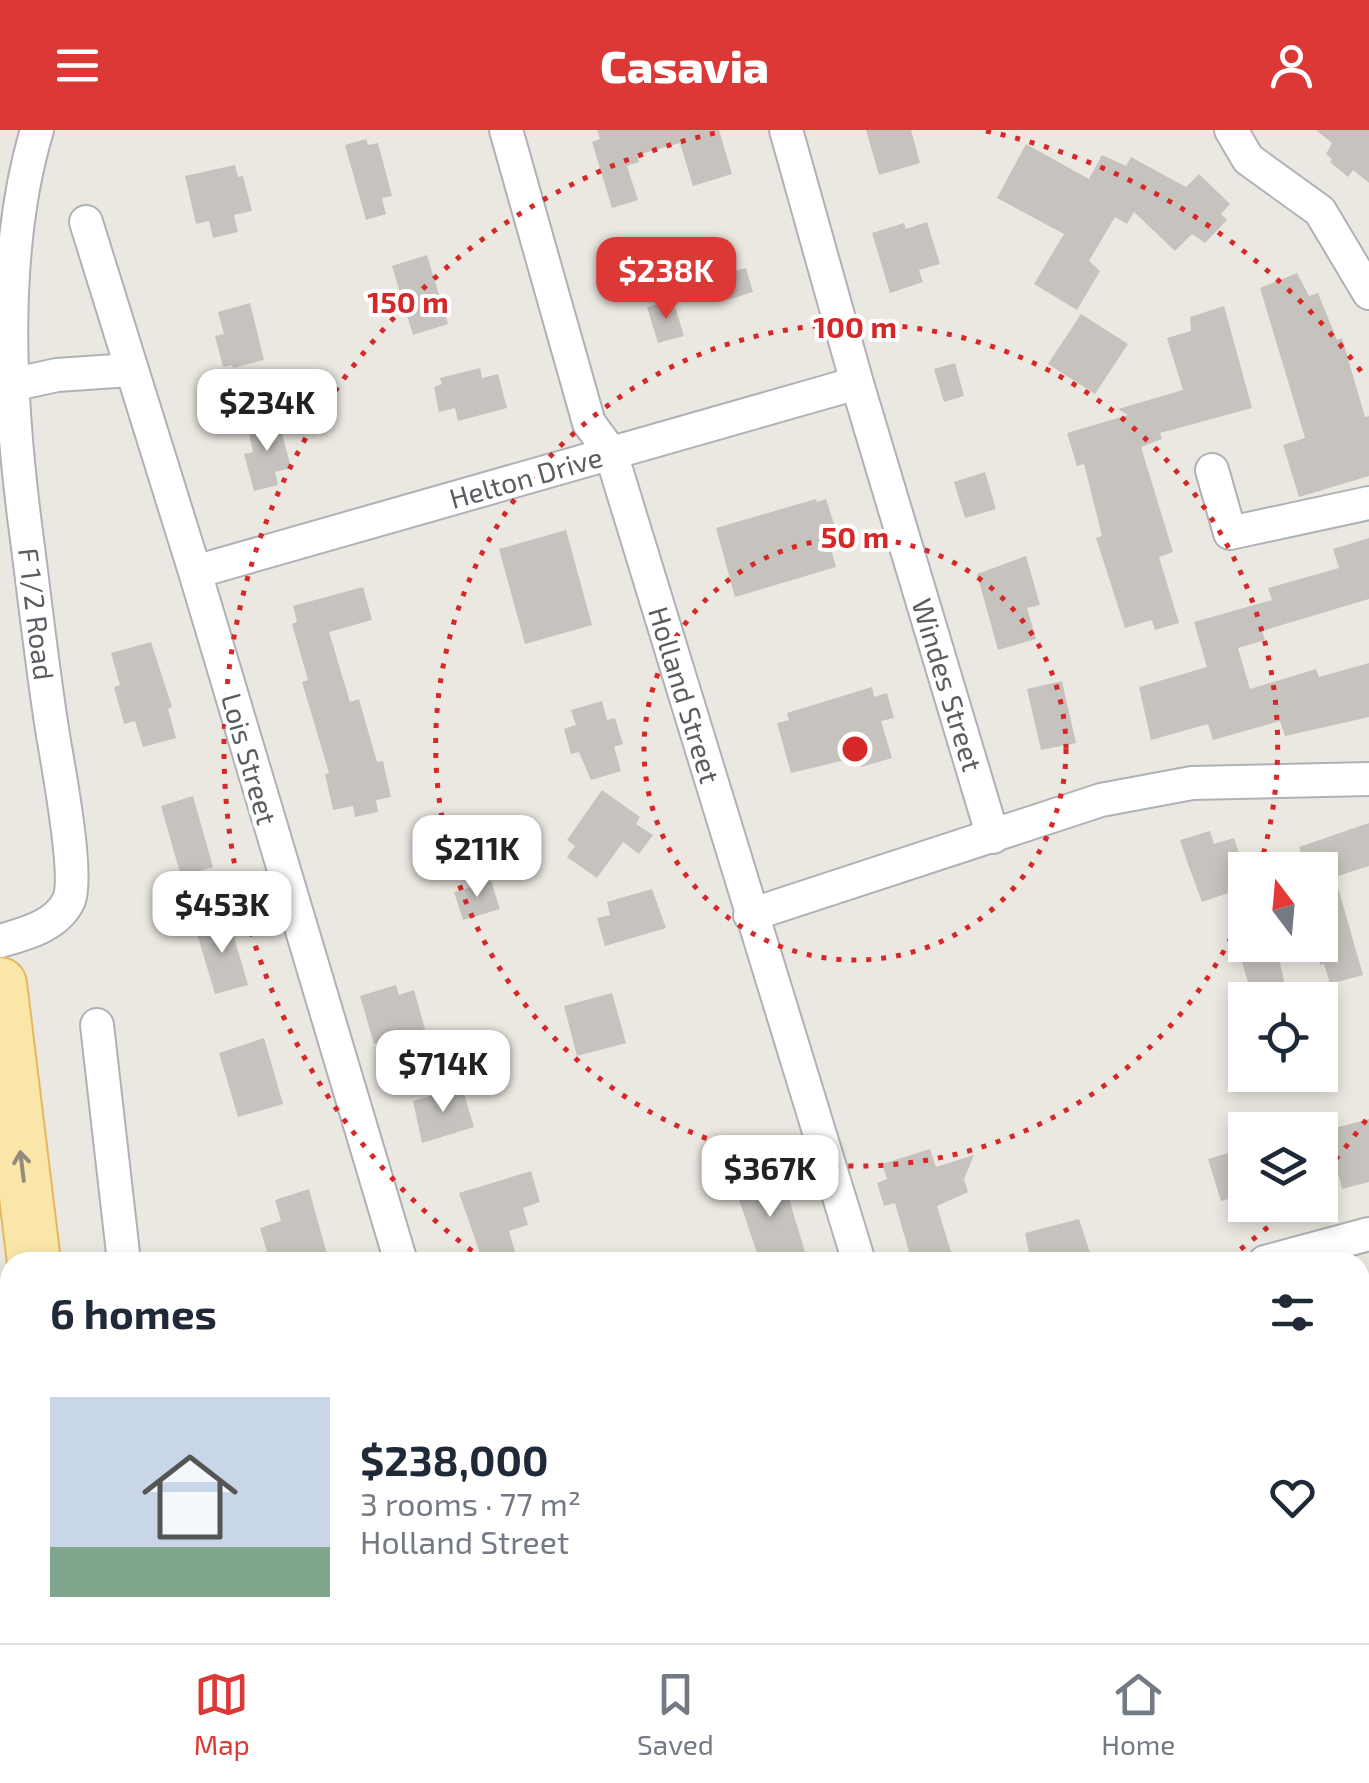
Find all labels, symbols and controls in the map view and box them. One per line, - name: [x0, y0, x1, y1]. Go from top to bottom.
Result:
- icon: menu: [50, 38, 105, 93]
- text: Casavia: [600, 38, 769, 92]
- icon: person: [1264, 38, 1319, 93]
- pin: $238K: [596, 237, 736, 322]
- text: $238K: [618, 250, 714, 288]
- text: 150 m: [367, 283, 449, 319]
- text: 100 m: [813, 308, 897, 344]
- pin: $234K: [197, 369, 337, 454]
- text: $234K: [219, 382, 315, 420]
- street label: Helton Drive: [445, 439, 606, 515]
- text: 50 m: [821, 518, 889, 554]
- street label: F 1/2 Road: [12, 546, 62, 682]
- street label: Windes Street: [906, 594, 990, 775]
- street label: Holland Street: [642, 602, 728, 787]
- street label: Lois Street: [215, 689, 285, 829]
- centre of rings: [837, 731, 873, 767]
- pin: $211K: [407, 815, 547, 900]
- text: $211K: [434, 828, 520, 866]
- north arrow: [1228, 852, 1338, 962]
- map controls: [1228, 852, 1338, 1222]
- pin: $453K: [152, 871, 292, 956]
- text: $453K: [174, 884, 270, 922]
- button: locate: [1228, 982, 1338, 1092]
- pin: $714K: [373, 1030, 513, 1115]
- text: $714K: [398, 1043, 488, 1081]
- button: layers: [1228, 1112, 1338, 1222]
- pin: $367K: [700, 1135, 840, 1220]
- text: $367K: [724, 1148, 816, 1186]
- one-way arrow: [13, 1150, 31, 1182]
- icon: filters: [1265, 1285, 1320, 1340]
- text: 6 homes: [50, 1287, 217, 1337]
- text: $238,000: [360, 1434, 548, 1484]
- icon: home: [130, 1437, 250, 1557]
- icon: heart: [1265, 1470, 1320, 1525]
- text: 3 rooms · 77 m²: [360, 1484, 581, 1522]
- text: Holland Street: [360, 1522, 569, 1560]
- tab: Map: [194, 1667, 250, 1761]
- tab: Saved: [637, 1667, 714, 1761]
- tab: Home: [1101, 1667, 1175, 1761]

